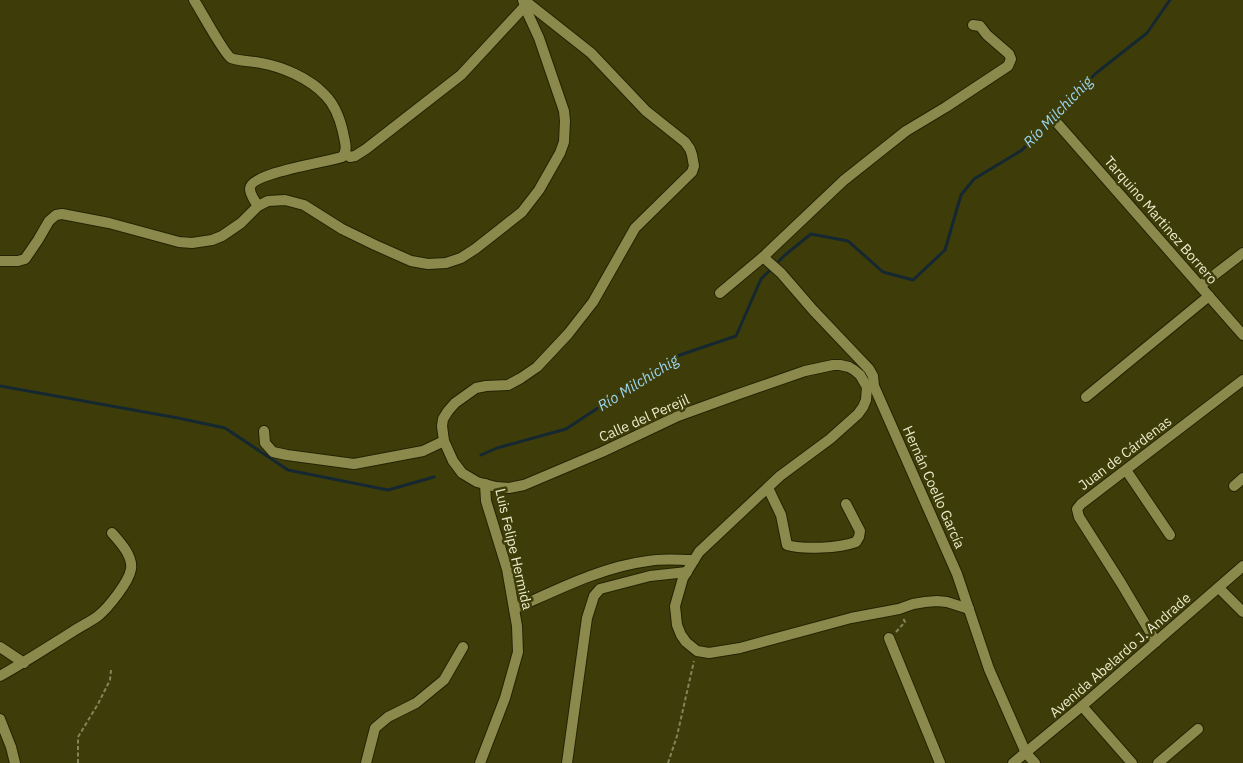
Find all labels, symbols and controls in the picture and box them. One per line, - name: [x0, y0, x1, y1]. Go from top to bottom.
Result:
- water label: Río Milchichig: [1019, 71, 1097, 151]
- street label: Tarquino Martinez Borrero: [1100, 152, 1222, 288]
- water label: Río Milchichig: [594, 349, 683, 415]
- street label: Calle del Perejil: [596, 390, 692, 446]
- street label: Juan de Cárdenas: [1075, 412, 1175, 494]
- street label: Hernán Coello García: [899, 423, 969, 552]
- street label: Luis Felipe Hermida: [491, 487, 537, 612]
- street label: Avenida Abelardo J. Andrade: [1046, 589, 1195, 721]

